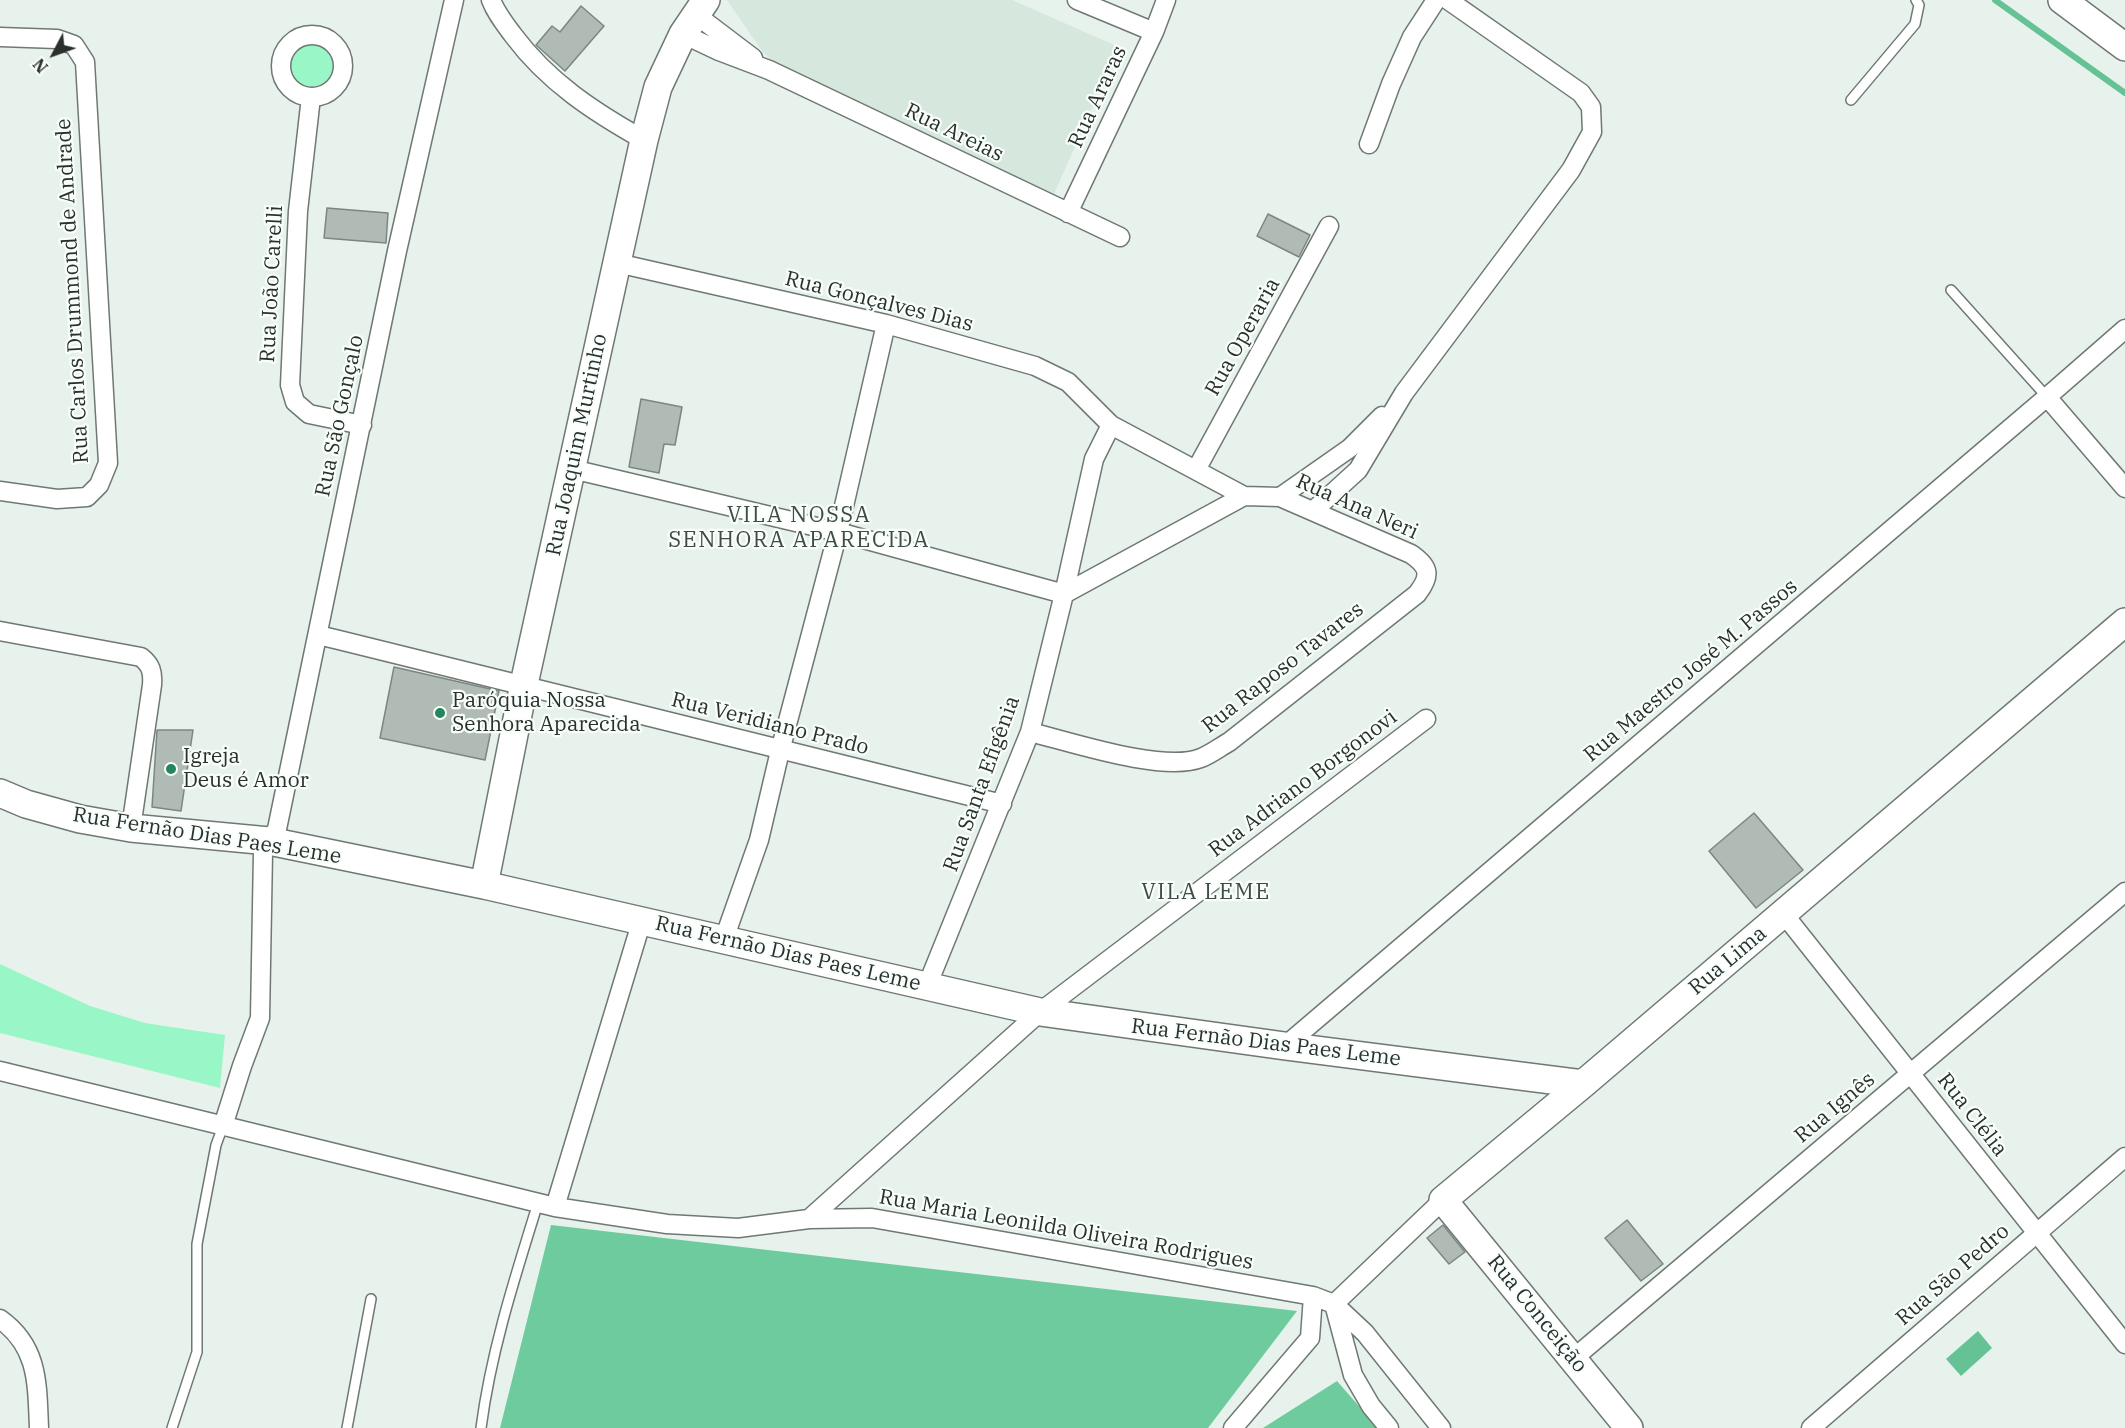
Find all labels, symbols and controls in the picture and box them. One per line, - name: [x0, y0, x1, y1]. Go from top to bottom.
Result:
- north arrow: [24, 24, 84, 84]
- street label: Rua Araras: [1063, 42, 1133, 152]
- text: N: [29, 54, 52, 77]
- street label: Rua Areias: [901, 98, 1007, 168]
- street label: Rua Carlos Drummond de Andrade: [51, 118, 95, 464]
- street label: Rua João Carelli: [255, 205, 289, 363]
- street label: Rua Gonçalves Dias: [782, 266, 976, 338]
- street label: Rua Operaria: [1200, 274, 1286, 400]
- street label: Rua Joaquim Murtinho: [541, 332, 613, 558]
- street label: Rua São Gonçalo: [311, 333, 369, 499]
- street label: Rua Ana Neri: [1292, 469, 1422, 545]
- district label: VILA NOSSA SENHORA APARECIDA: [668, 503, 930, 554]
- street label: Rua Maestro José M. Passos: [1579, 574, 1803, 768]
- street label: Rua Raposo Tavares: [1197, 597, 1369, 739]
- street label: Rua Veridiano Prado: [669, 687, 871, 761]
- place label: Paróquia Nossa Senhora Aparecida: [452, 688, 641, 738]
- street label: Rua Santa Efigênia: [938, 693, 1026, 875]
- street label: Rua Adriano Borgonovi: [1204, 705, 1402, 863]
- marker: Paróquia Nossa Senhora Aparecida: [433, 706, 447, 720]
- place label: Igreja Deus é Amor: [183, 744, 309, 794]
- marker: Igreja Deus é Amor: [164, 762, 178, 776]
- street label: Rua Fernão Dias Paes Leme: [71, 802, 343, 870]
- district label: VILA LEME: [1141, 880, 1271, 906]
- street label: Rua Fernão Dias Paes Leme: [653, 911, 923, 997]
- street label: Rua Lima: [1684, 921, 1772, 1001]
- street label: Rua Fernão Dias Paes Leme: [1130, 1014, 1402, 1072]
- street label: Rua Ignês: [1790, 1067, 1880, 1149]
- street label: Rua Clélia: [1932, 1068, 2012, 1162]
- street label: Rua Maria Leonilda Oliveira Rodrigues: [877, 1185, 1255, 1275]
- street label: Rua São Pedro: [1891, 1219, 2015, 1331]
- street label: Rua Conceição: [1482, 1250, 1592, 1378]

